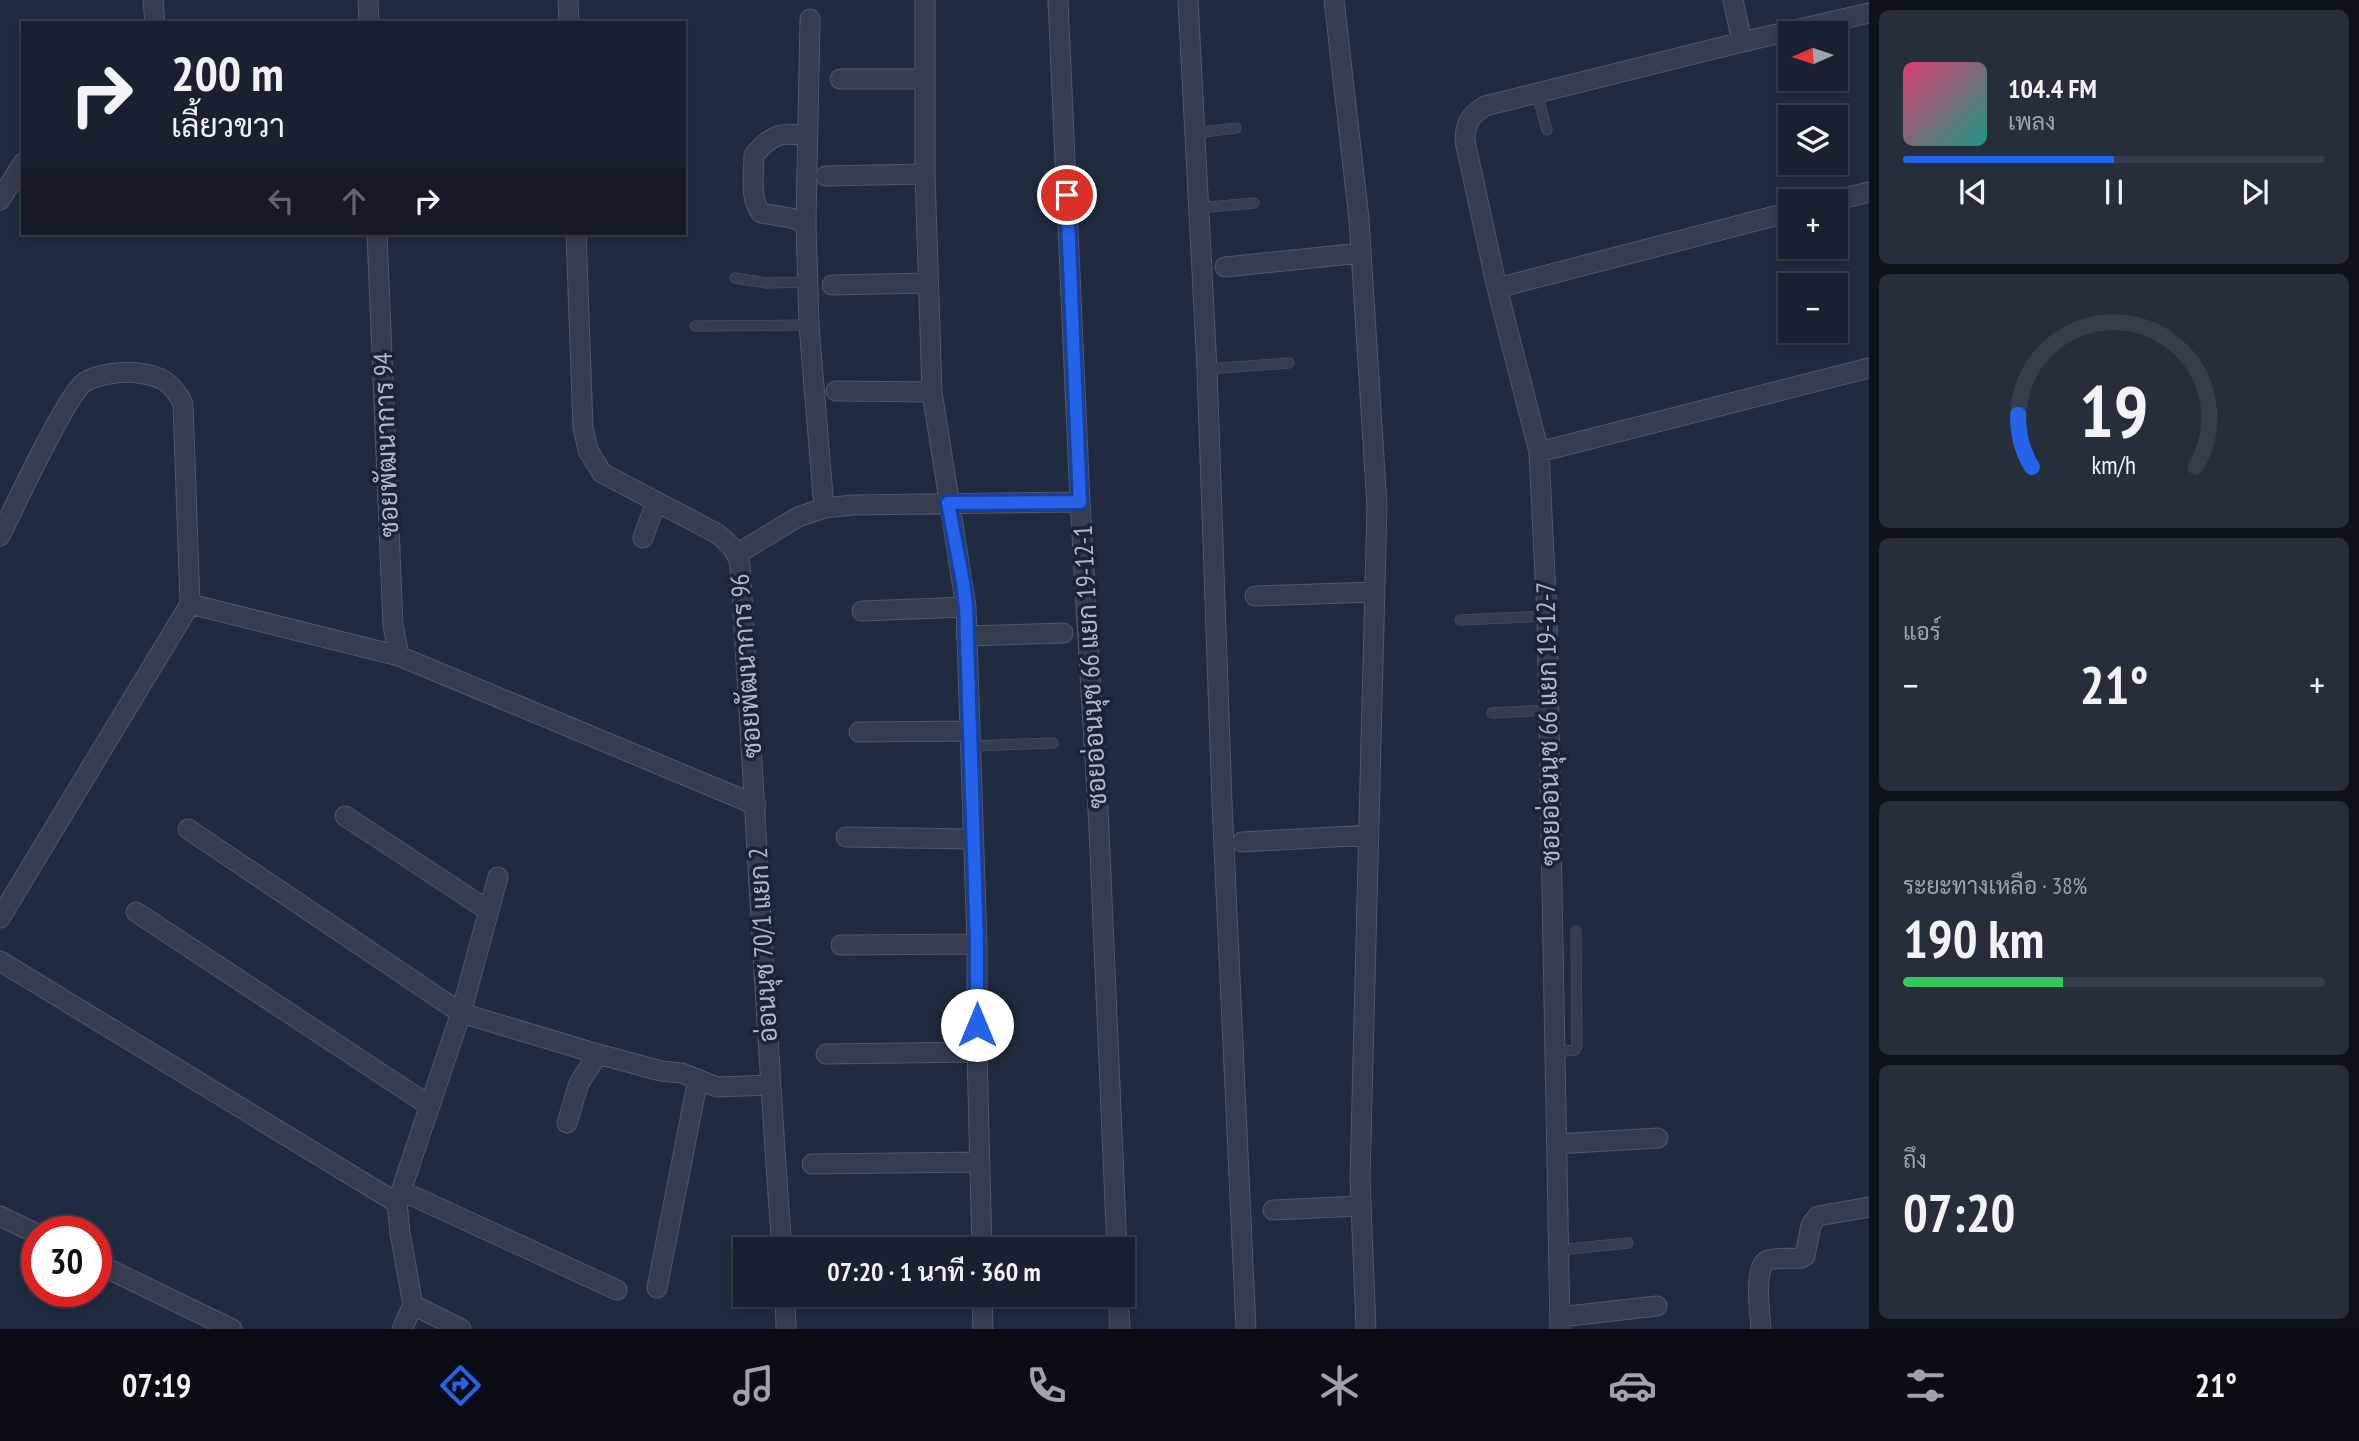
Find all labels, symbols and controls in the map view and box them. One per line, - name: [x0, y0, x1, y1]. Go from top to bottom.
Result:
- north arrow: [1778, 21, 1848, 91]
- map controls: [1778, 21, 1848, 343]
- text: 200 m: [171, 41, 284, 105]
- icon: right: [56, 49, 147, 140]
- text: 104.4 FM: [2008, 72, 2097, 105]
- text: เลี้ยวขวา: [171, 104, 285, 146]
- button: layers: [1778, 105, 1848, 175]
- text: เพลง: [2008, 107, 2055, 136]
- pin: [1037, 165, 1097, 225]
- icon: previous: [1954, 173, 1992, 211]
- icon: pause: [2095, 173, 2133, 211]
- icon: next: [2236, 173, 2274, 211]
- icon: arrive: [1048, 176, 1086, 214]
- icon: left: [262, 182, 300, 220]
- icon: ahead: [335, 182, 373, 220]
- icon: right: [408, 182, 446, 220]
- button: +: [1778, 189, 1848, 259]
- button: −: [1778, 273, 1848, 343]
- street label: ซอยพัฒนาการ 94: [366, 352, 405, 538]
- text: 19: [2079, 363, 2149, 457]
- text: km/h: [2092, 448, 2136, 480]
- street label: ซอยอ่อนนุช 66 แยก 19-12-1: [1066, 524, 1115, 810]
- street label: ซอยพัฒนาการ 96: [723, 573, 768, 759]
- street label: ซอยอ่อนนุช 66 แยก 19-12-7: [1529, 582, 1568, 866]
- text: แอร์: [1903, 617, 1941, 646]
- text: 21°: [2080, 651, 2148, 718]
- text: −: [1903, 660, 1919, 709]
- text: +: [2309, 660, 2325, 709]
- street label: อ่อนนุช 70/1 แยก 2: [741, 847, 786, 1043]
- text: ระยะทางเหลือ · 38%: [1903, 871, 2087, 900]
- text: 190 km: [1903, 905, 2044, 972]
- position arrow: [940, 988, 1014, 1062]
- text: ถึง: [1903, 1145, 1927, 1174]
- text: 07:20: [1903, 1179, 2015, 1246]
- speed limit sign: 30: [21, 1216, 112, 1307]
- text: 07:20 · 1 นาที · 360 m: [827, 1255, 1041, 1288]
- icon: directions: [436, 1361, 485, 1410]
- icon: music: [729, 1361, 778, 1410]
- icon: phone: [1022, 1361, 1071, 1410]
- icon: climate: [1315, 1361, 1364, 1410]
- icon: car: [1608, 1361, 1657, 1410]
- icon: filters: [1901, 1361, 1950, 1410]
- text: 07:19: [122, 1364, 191, 1406]
- text: 21°: [2195, 1364, 2237, 1406]

